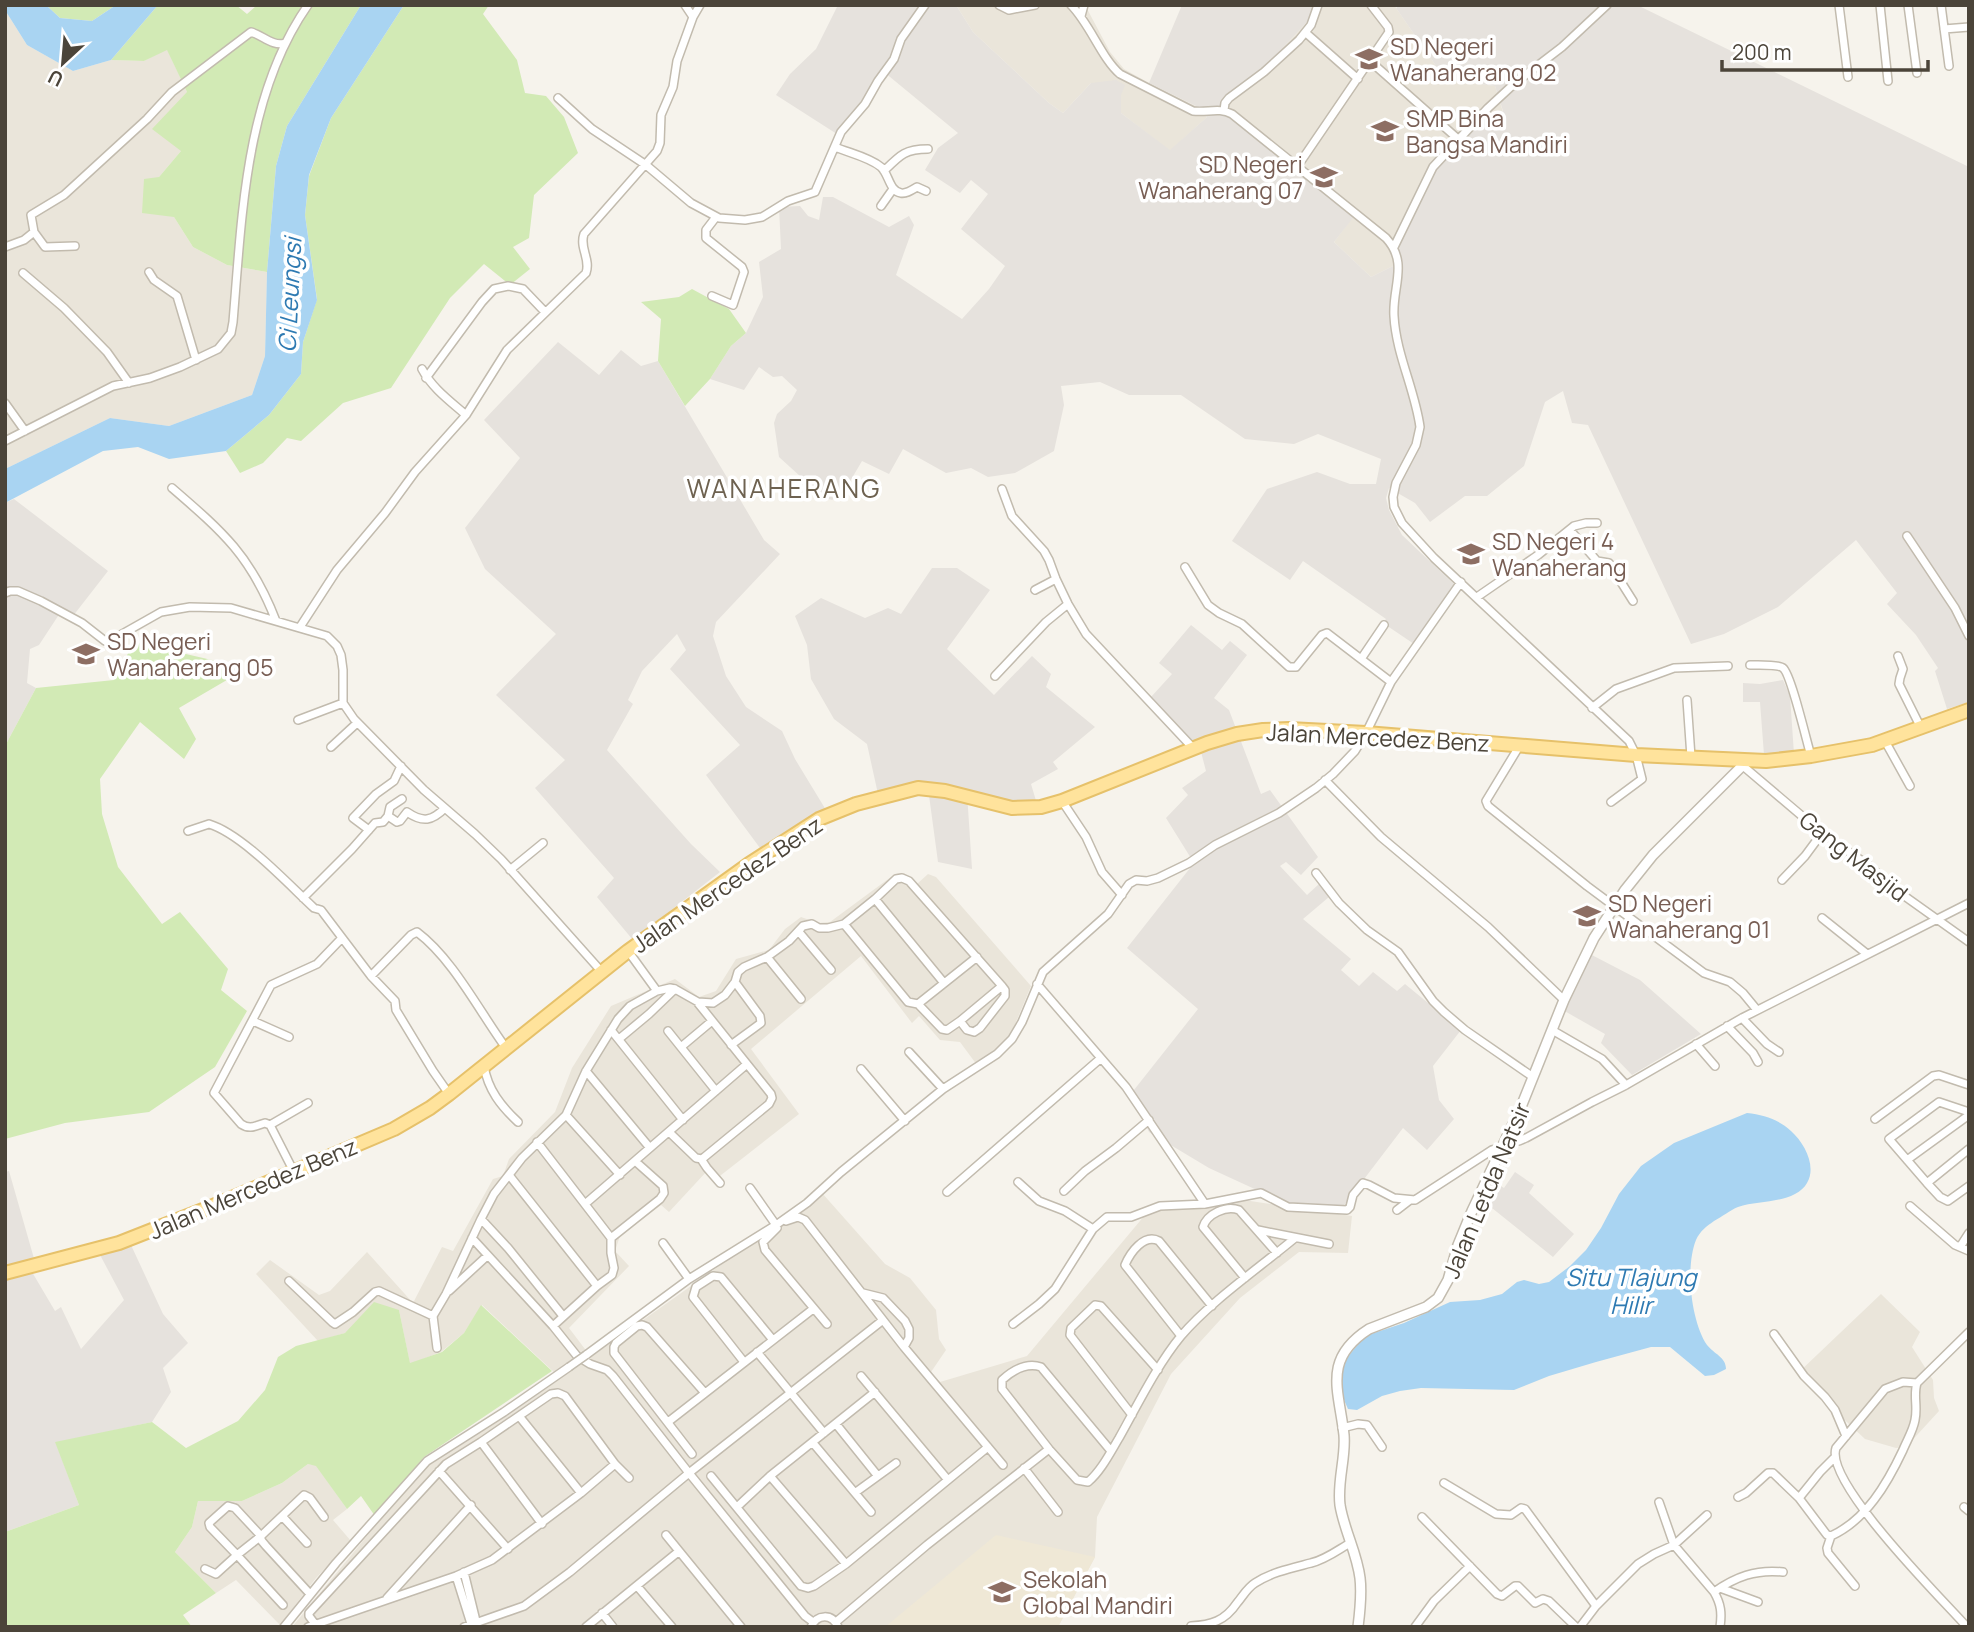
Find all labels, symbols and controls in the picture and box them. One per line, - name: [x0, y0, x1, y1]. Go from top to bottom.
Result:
- north arrow: [28, 28, 98, 98]
- scale bar: [1722, 28, 1928, 72]
- place label: SD Negeri Wanaherang 02: [1390, 30, 1556, 88]
- text: 200 m: [1732, 38, 1792, 66]
- school or university icon: SD Negeri Wanaherang 02: [1354, 44, 1384, 74]
- text: U: [44, 64, 67, 93]
- place label: SMP Bina Bangsa Mandiri: [1406, 102, 1568, 160]
- school or university icon: SMP Bina Bangsa Mandiri: [1370, 116, 1400, 146]
- place label: SD Negeri Wanaherang 07: [1138, 148, 1303, 206]
- school or university icon: SD Negeri Wanaherang 07: [1309, 162, 1339, 192]
- water label: Ci Leungsi: [270, 233, 309, 353]
- district label: WANAHERANG: [687, 470, 881, 506]
- place label: SD Negeri 4 Wanaherang: [1492, 525, 1627, 583]
- school or university icon: SD Negeri 4 Wanaherang: [1456, 539, 1486, 569]
- place label: SD Negeri Wanaherang 05: [107, 625, 274, 683]
- school or university icon: SD Negeri Wanaherang 05: [71, 639, 101, 669]
- street label: Jalan Mercedez Benz: [1266, 715, 1490, 759]
- street label: Gang Masjid: [1793, 803, 1915, 909]
- street label: Jalan Mercedez Benz: [625, 808, 829, 960]
- place label: SD Negeri Wanaherang 01: [1608, 887, 1770, 945]
- school or university icon: SD Negeri Wanaherang 01: [1572, 901, 1602, 931]
- street label: Jalan Letda Natsir: [1434, 1097, 1538, 1283]
- street label: Jalan Mercedez Benz: [144, 1130, 362, 1246]
- water label: Situ Tlajung Hilir: [1565, 1260, 1698, 1321]
- place label: Sekolah Global Mandiri: [1023, 1563, 1173, 1621]
- school or university icon: Sekolah Global Mandiri: [987, 1577, 1017, 1607]

